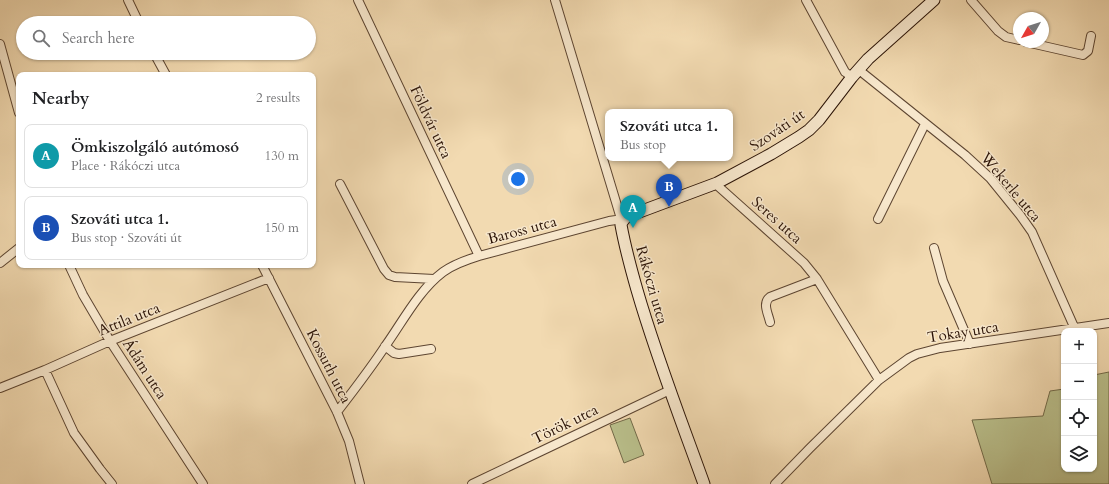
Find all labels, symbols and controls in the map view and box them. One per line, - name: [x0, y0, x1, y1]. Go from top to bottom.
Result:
- north arrow: [1013, 12, 1049, 48]
- search box: [16, 16, 316, 60]
- icon: search: [30, 27, 52, 49]
- text: Search here: [62, 28, 135, 48]
- street label: Földvár utca: [405, 82, 457, 162]
- text: Nearby: [32, 87, 89, 110]
- text: 2 results: [256, 89, 300, 107]
- street label: Szováti út: [746, 104, 809, 156]
- popup: [605, 109, 733, 161]
- text: Szováti utca 1.: [620, 116, 718, 136]
- text: Bus stop: [620, 136, 666, 154]
- text: Ömkiszolgáló autómosó: [71, 137, 239, 157]
- text: A: [41, 147, 51, 165]
- text: 130 m: [265, 147, 299, 165]
- street label: Wekerle utca: [975, 147, 1046, 226]
- text: Place · Rákóczi utca: [71, 157, 180, 175]
- your location: [508, 169, 528, 189]
- pin: B: [656, 174, 682, 207]
- street label: Seres utca: [747, 192, 807, 249]
- pin: A: [620, 195, 646, 228]
- text: Szováti utca 1.: [71, 209, 169, 229]
- street label: Baross utca: [485, 211, 559, 249]
- text: B: [41, 219, 51, 237]
- text: 150 m: [265, 219, 299, 237]
- text: Bus stop · Szováti út: [71, 229, 182, 247]
- street label: Rákóczi utca: [631, 243, 673, 327]
- street label: Attila utca: [95, 297, 163, 340]
- street label: Tokay utca: [926, 316, 1001, 347]
- street label: Kossuth utca: [302, 325, 356, 407]
- map controls: [1061, 328, 1097, 472]
- button: +: [1061, 328, 1097, 364]
- street label: Ádám utca: [118, 335, 172, 403]
- button: −: [1061, 364, 1097, 400]
- street label: Török utca: [529, 399, 602, 449]
- button: locate: [1061, 400, 1097, 436]
- button: layers: [1061, 436, 1097, 472]

